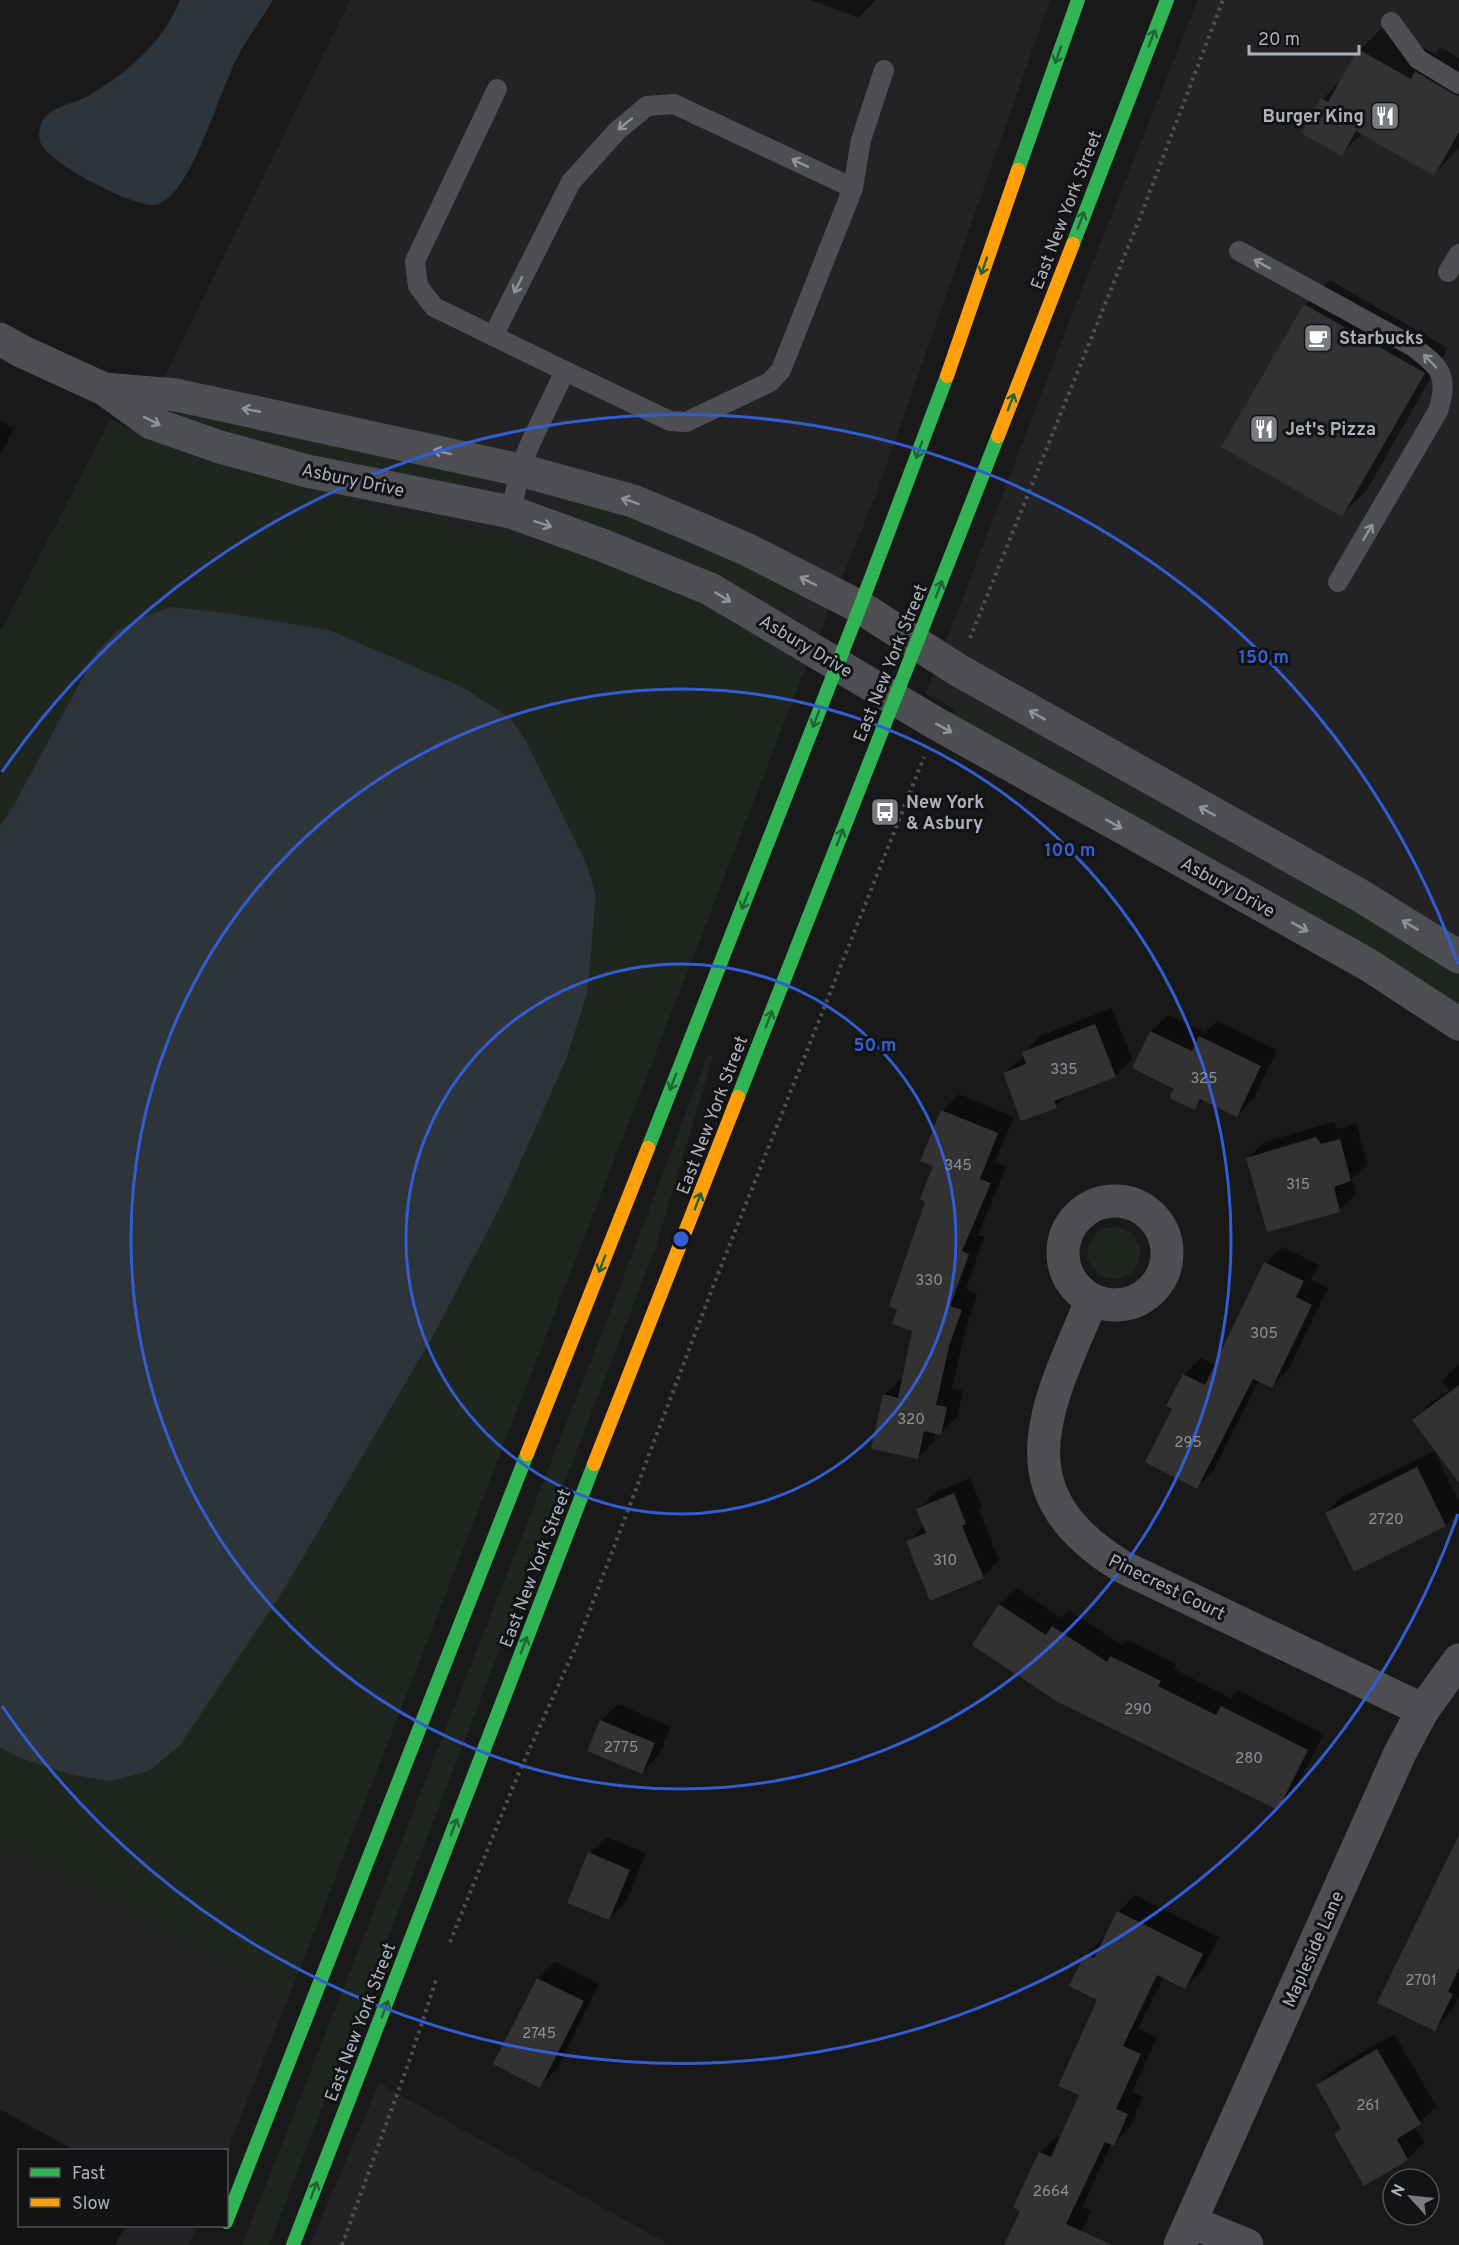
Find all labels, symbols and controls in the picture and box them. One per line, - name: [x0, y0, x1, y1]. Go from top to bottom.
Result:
- scale bar: [1249, 18, 1358, 56]
- one-way arrow: [1148, 29, 1159, 48]
- text: 20 m: [1258, 29, 1300, 52]
- one-way arrow: [1052, 45, 1063, 64]
- restaurant icon: Burger King: [1369, 100, 1401, 132]
- place label: Burger King: [1263, 106, 1364, 129]
- one-way arrow: [617, 118, 633, 131]
- street label: East New York Street: [1027, 128, 1108, 293]
- one-way arrow: [791, 157, 809, 169]
- one-way arrow: [1077, 211, 1088, 230]
- one-way arrow: [978, 256, 989, 275]
- one-way arrow: [1253, 258, 1271, 269]
- one-way arrow: [512, 276, 523, 294]
- cafe icon: Starbucks: [1302, 322, 1334, 354]
- place label: Starbucks: [1339, 328, 1424, 351]
- one-way arrow: [1423, 354, 1437, 369]
- one-way arrow: [1006, 393, 1017, 411]
- one-way arrow: [242, 404, 261, 416]
- restaurant icon: Jet's Pizza: [1248, 413, 1280, 445]
- one-way arrow: [143, 416, 161, 428]
- place label: Jet's Pizza: [1285, 419, 1376, 442]
- one-way arrow: [913, 440, 924, 459]
- one-way arrow: [432, 446, 451, 458]
- street label: Asbury Drive: [299, 459, 406, 504]
- one-way arrow: [621, 495, 640, 506]
- one-way arrow: [533, 519, 552, 530]
- one-way arrow: [1363, 524, 1375, 541]
- one-way arrow: [800, 575, 817, 587]
- one-way arrow: [934, 580, 945, 599]
- street label: East New York Street: [849, 581, 934, 746]
- one-way arrow: [714, 591, 731, 603]
- street label: Asbury Drive: [755, 611, 856, 684]
- text: 150 m: [1239, 647, 1289, 670]
- one-way arrow: [1029, 709, 1046, 721]
- one-way arrow: [810, 710, 821, 728]
- one-way arrow: [935, 722, 952, 734]
- place label: New York & Asbury: [906, 792, 984, 836]
- bus stop icon: New York & Asbury: [869, 796, 901, 828]
- one-way arrow: [1199, 804, 1216, 816]
- one-way arrow: [1105, 818, 1122, 830]
- one-way arrow: [835, 829, 846, 847]
- text: 100 m: [1044, 840, 1096, 863]
- street label: Asbury Drive: [1176, 853, 1279, 924]
- one-way arrow: [738, 891, 749, 910]
- one-way arrow: [1402, 919, 1419, 931]
- one-way arrow: [1291, 921, 1308, 933]
- one-way arrow: [764, 1010, 775, 1029]
- street label: East New York Street: [673, 1033, 754, 1198]
- text: 50 m: [853, 1035, 897, 1058]
- house number: 335: [1050, 1061, 1078, 1080]
- house number: 325: [1190, 1070, 1218, 1089]
- one-way arrow: [667, 1073, 678, 1091]
- house number: 345: [944, 1157, 972, 1176]
- house number: 315: [1286, 1176, 1310, 1195]
- one-way arrow: [693, 1192, 704, 1210]
- centre of rings: [671, 1229, 691, 1249]
- one-way arrow: [596, 1254, 607, 1273]
- house number: 330: [915, 1272, 943, 1291]
- house number: 305: [1250, 1325, 1278, 1344]
- house number: 320: [897, 1411, 925, 1430]
- house number: 295: [1174, 1434, 1202, 1453]
- street label: East New York Street: [496, 1486, 577, 1651]
- house number: 2720: [1368, 1511, 1404, 1530]
- street label: Pinecrest Court: [1104, 1550, 1228, 1626]
- house number: 310: [933, 1552, 957, 1571]
- one-way arrow: [519, 1636, 530, 1654]
- house number: 290: [1124, 1701, 1152, 1720]
- house number: 2775: [604, 1739, 638, 1758]
- house number: 280: [1235, 1750, 1263, 1769]
- one-way arrow: [449, 1818, 460, 1836]
- street label: Mapleside Lane: [1278, 1888, 1350, 2011]
- street label: East New York Street: [321, 1940, 402, 2105]
- house number: 2701: [1405, 1972, 1437, 1991]
- one-way arrow: [380, 2000, 391, 2019]
- house number: 2745: [522, 2025, 556, 2044]
- house number: 261: [1356, 2097, 1380, 2116]
- legend: [18, 2149, 228, 2227]
- text: Fast: [72, 2163, 105, 2186]
- north arrow: [1381, 2167, 1441, 2227]
- text: N: [1388, 2181, 1411, 2201]
- one-way arrow: [309, 2182, 320, 2200]
- house number: 2664: [1033, 2183, 1069, 2202]
- text: Slow: [72, 2193, 110, 2216]

